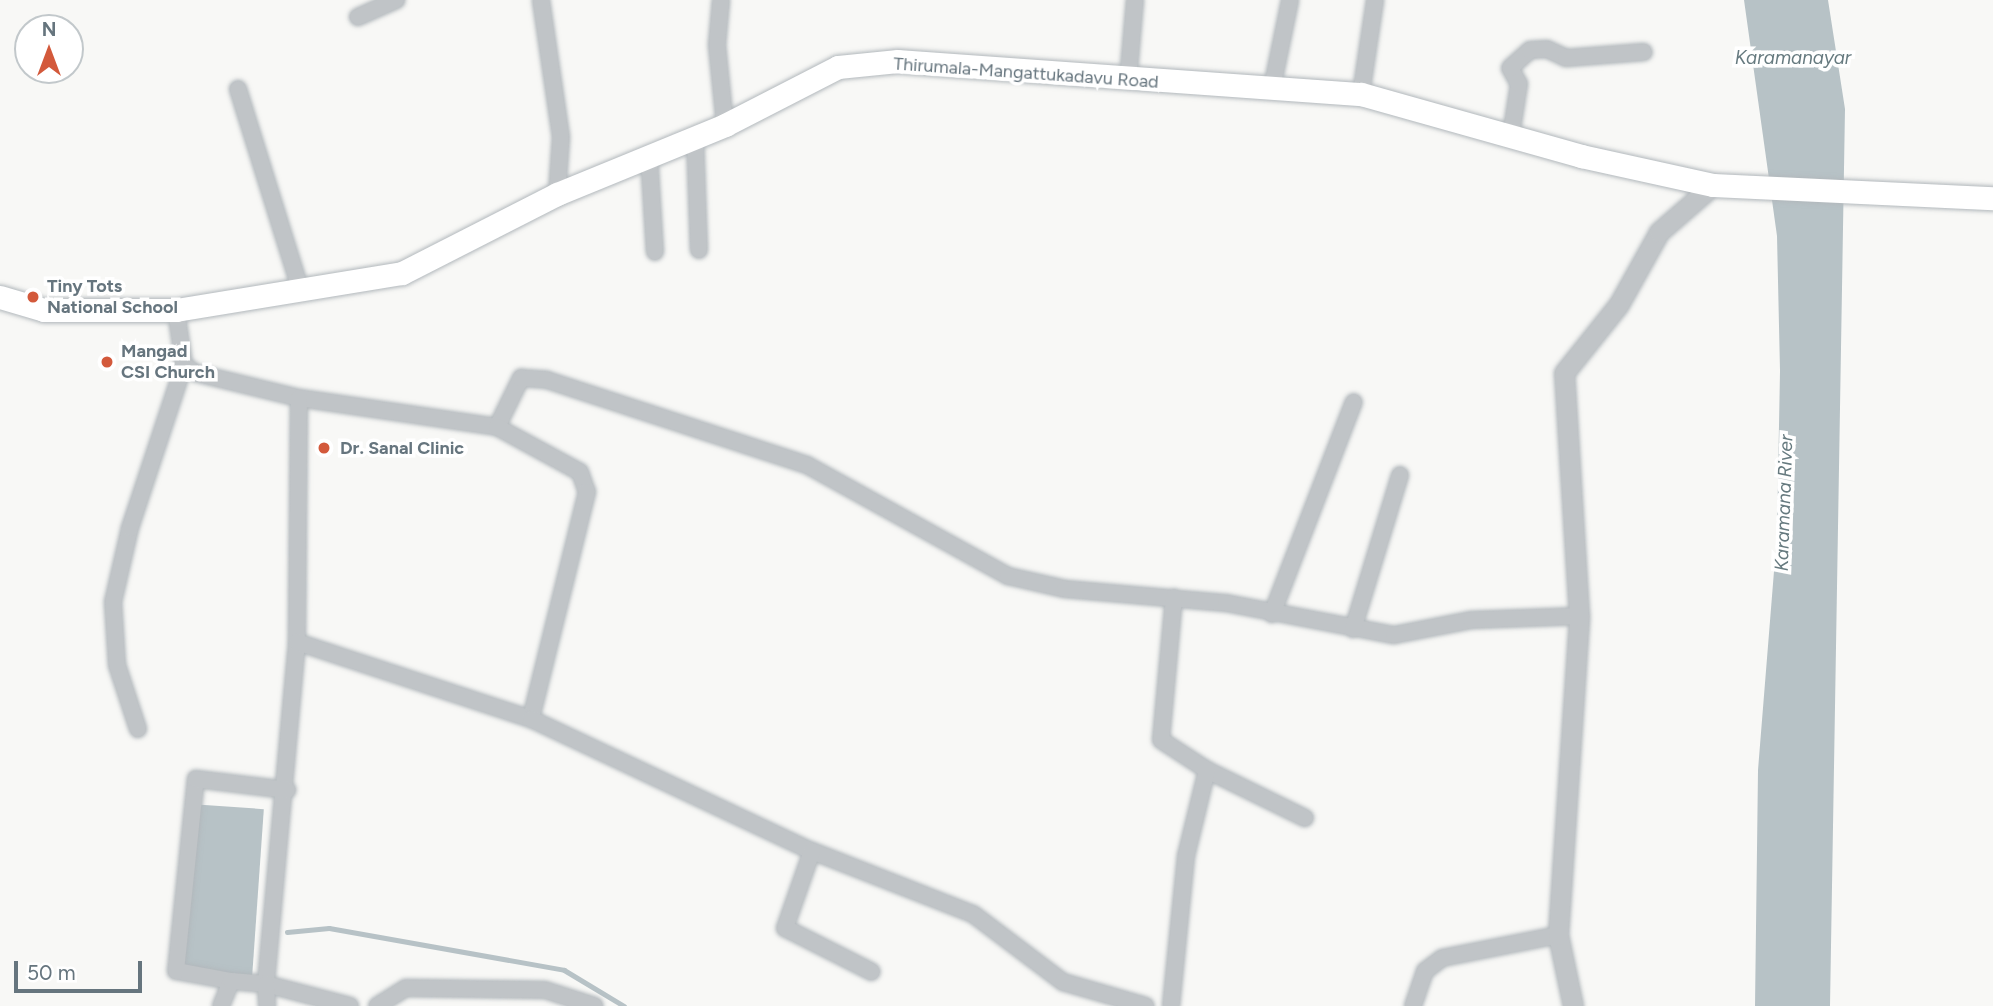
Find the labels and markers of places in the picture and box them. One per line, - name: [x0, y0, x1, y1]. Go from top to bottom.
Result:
- place label: Tiny Tots National School: [47, 276, 178, 318]
- marker: Tiny Tots National School: [25, 289, 41, 305]
- place label: Mangad CSI Church: [121, 341, 215, 384]
- marker: Mangad CSI Church: [99, 354, 115, 370]
- place label: Dr. Sanal Clinic: [340, 437, 464, 459]
- marker: Dr. Sanal Clinic: [314, 438, 334, 458]

